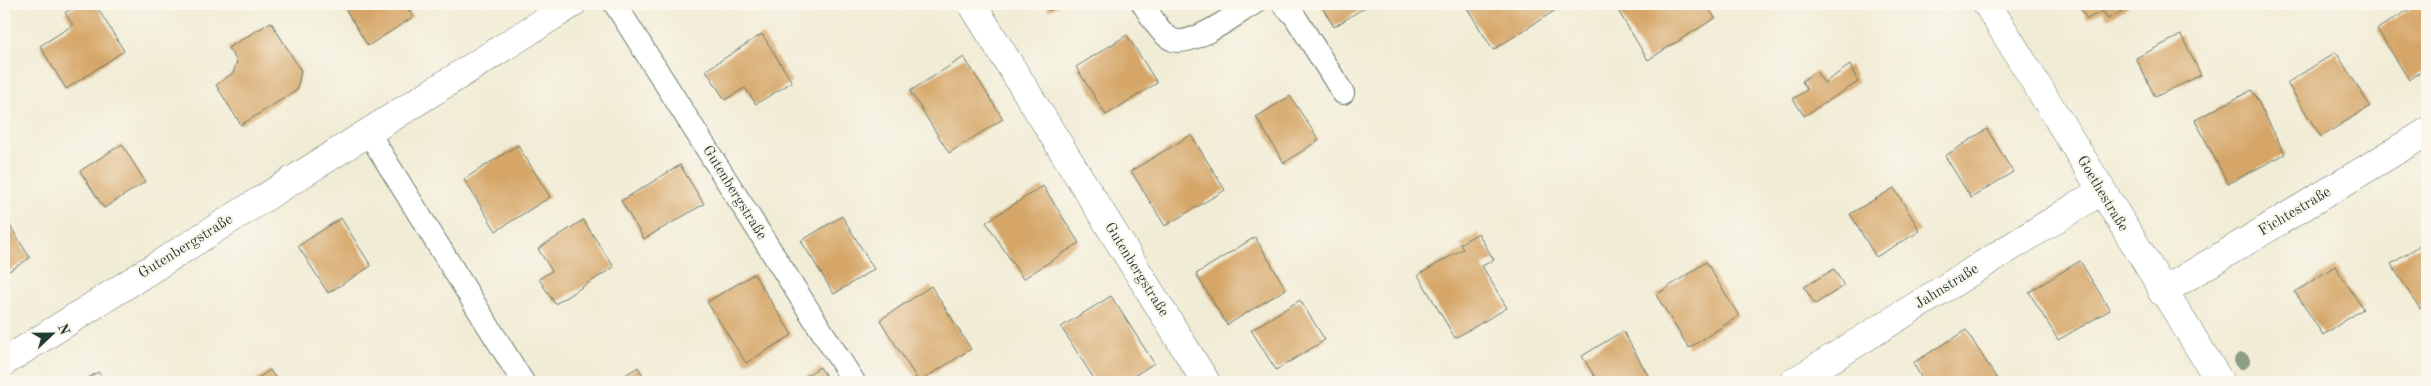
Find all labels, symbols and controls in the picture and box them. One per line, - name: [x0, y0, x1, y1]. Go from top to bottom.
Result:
- street label: Gutenbergstraße: [699, 143, 769, 243]
- street label: Goethestraße: [2074, 153, 2131, 235]
- street label: Fichtestraße: [2256, 185, 2334, 239]
- street label: Gutenbergstraße: [136, 212, 236, 282]
- street label: Gutenbergstraße: [1101, 220, 1171, 320]
- street label: Jahnstraße: [1913, 262, 1982, 312]
- north arrow: [28, 308, 78, 358]
- text: N: [55, 322, 72, 337]

